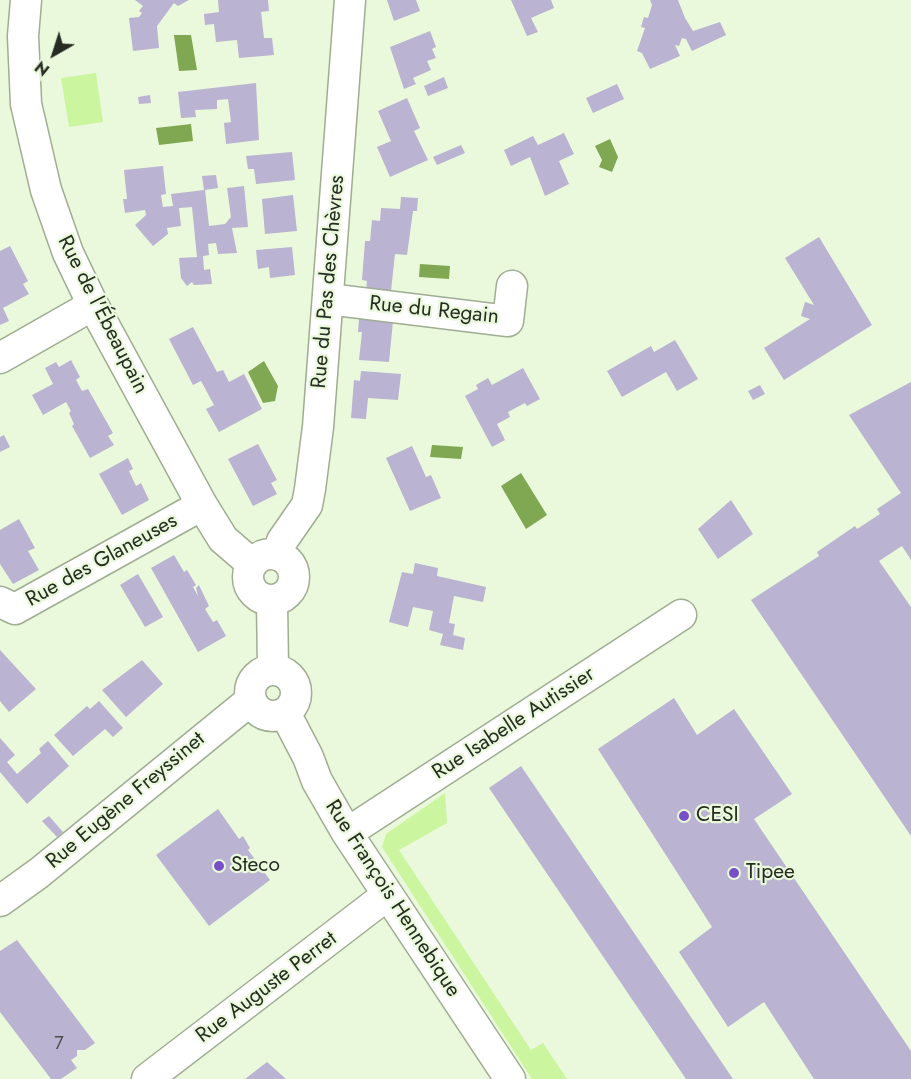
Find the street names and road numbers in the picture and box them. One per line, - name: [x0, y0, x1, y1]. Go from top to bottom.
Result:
- street label: Rue du Pas des Chèvres: [307, 174, 351, 390]
- street label: Rue de l'Ébeaupain: [51, 232, 153, 398]
- street label: Rue du Regain: [368, 292, 500, 330]
- street label: Rue des Glaneuses: [22, 509, 182, 613]
- street label: Rue Isabelle Autissier: [428, 662, 600, 786]
- street label: Rue Eugène Freyssinet: [42, 727, 210, 875]
- street label: Rue François Hennebique: [319, 796, 465, 1002]
- street label: Rue Auguste Perret: [192, 927, 342, 1049]

